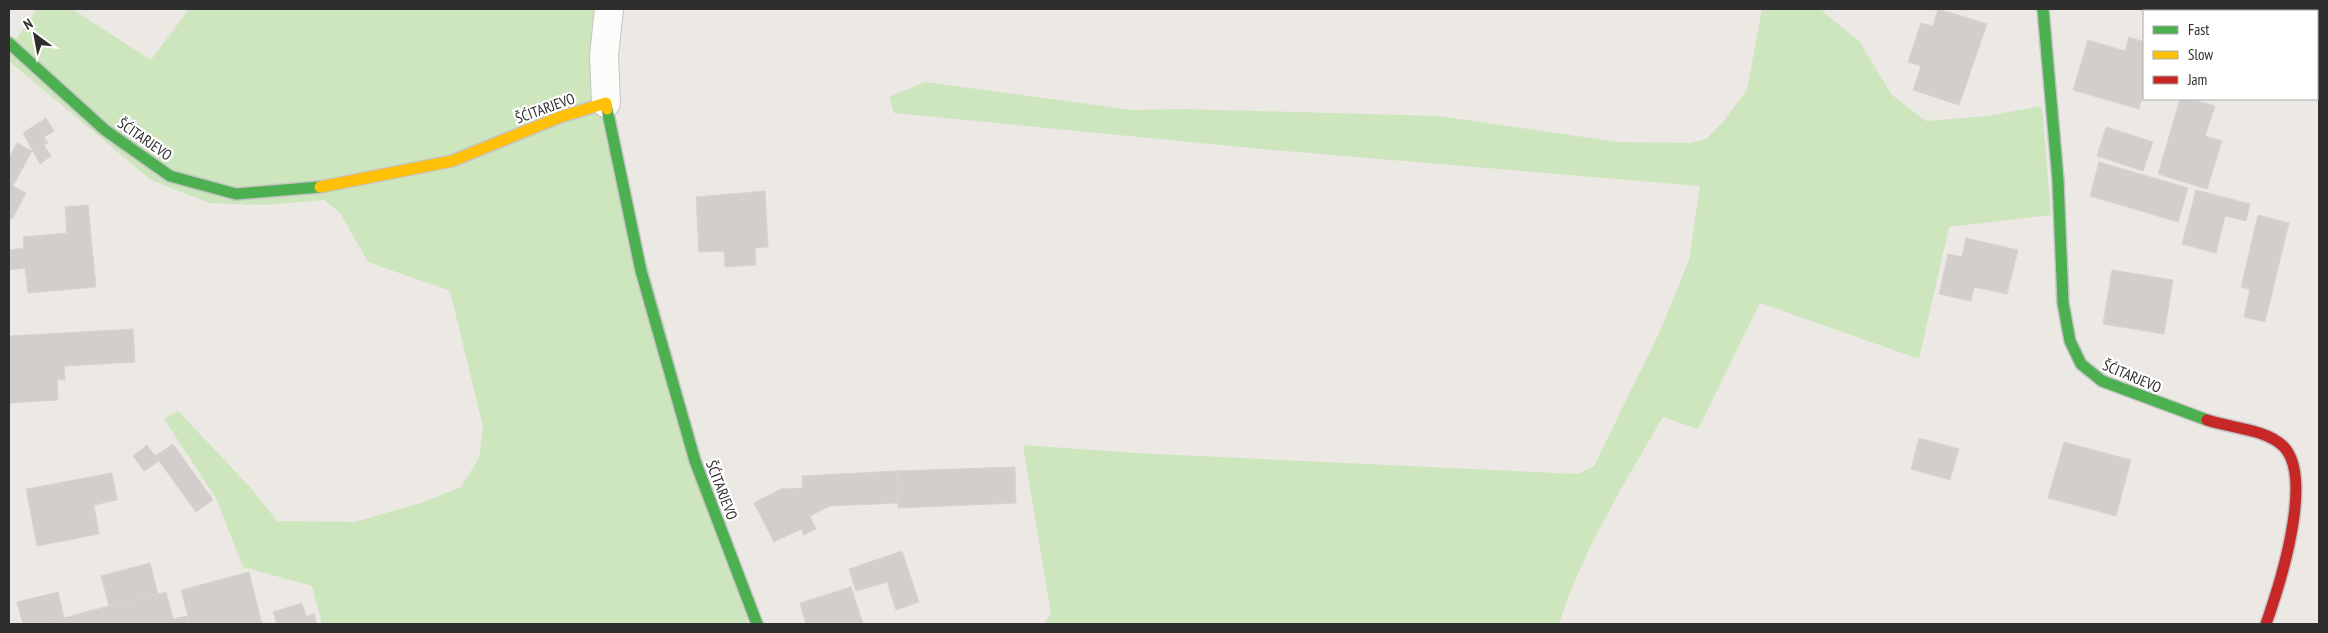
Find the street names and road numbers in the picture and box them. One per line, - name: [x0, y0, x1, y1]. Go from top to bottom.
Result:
- street label: ŠĆITARJEVO: [513, 88, 577, 128]
- street label: ŠĆITARJEVO: [114, 113, 176, 165]
- street label: ŠĆITARJEVO: [2100, 355, 2164, 397]
- street label: ŠĆITARJEVO: [702, 458, 742, 522]

